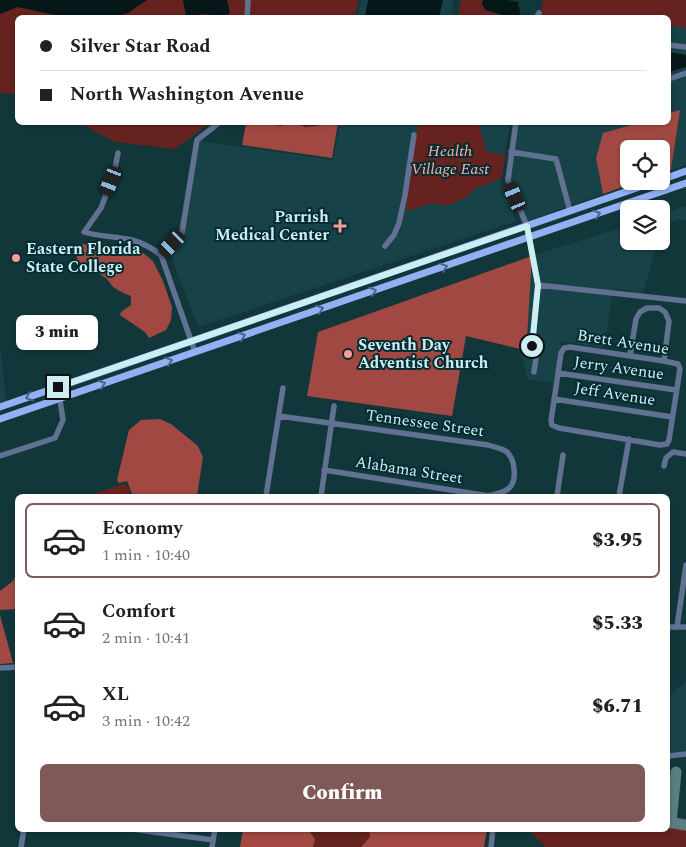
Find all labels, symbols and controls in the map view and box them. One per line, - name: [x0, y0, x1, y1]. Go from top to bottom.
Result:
- text: Silver Star Road: [70, 32, 211, 61]
- text: North Washington Avenue: [70, 80, 304, 109]
- park label: Health Village East: [411, 139, 490, 181]
- map controls: [620, 140, 670, 250]
- button: locate: [620, 140, 670, 190]
- car: [98, 164, 123, 198]
- car: [502, 180, 527, 214]
- button: layers: [620, 200, 670, 250]
- place label: Parrish Medical Center: [215, 205, 329, 247]
- one-way arrow: [593, 210, 601, 220]
- marker: Parrish Medical Center: [333, 219, 347, 233]
- car: [156, 228, 187, 260]
- place label: Eastern Florida State College: [26, 237, 141, 279]
- marker: Eastern Florida State College: [10, 252, 22, 264]
- one-way arrow: [439, 263, 447, 273]
- one-way arrow: [369, 287, 377, 297]
- one-way arrow: [315, 305, 324, 315]
- callout: 3 min: [17, 314, 99, 350]
- text: 3 min: [35, 320, 79, 344]
- street label: Brett Avenue: [575, 323, 671, 361]
- one-way arrow: [237, 332, 245, 342]
- place label: Seventh Day Adventist Church: [358, 333, 489, 375]
- route start: [521, 335, 543, 357]
- marker: Seventh Day Adventist Church: [342, 348, 354, 360]
- street label: Jerry Avenue: [572, 350, 666, 386]
- one-way arrow: [165, 357, 173, 367]
- route end: [47, 376, 69, 398]
- street label: Jeff Avenue: [573, 376, 657, 412]
- one-way arrow: [97, 380, 105, 390]
- one-way arrow: [25, 391, 34, 401]
- street label: Tennessee Street: [364, 403, 486, 443]
- street label: Alabama Street: [353, 450, 465, 490]
- text: Economy: [102, 514, 183, 543]
- icon: car: [42, 518, 87, 563]
- text: $3.95: [592, 526, 643, 555]
- text: 1 min · 10:40: [102, 543, 190, 567]
- text: Comfort: [102, 597, 176, 626]
- icon: car: [42, 601, 87, 646]
- text: $5.33: [592, 609, 643, 638]
- text: 2 min · 10:41: [102, 626, 190, 650]
- text: XL: [102, 680, 129, 709]
- icon: car: [42, 684, 87, 729]
- text: $6.71: [592, 692, 643, 721]
- text: 3 min · 10:42: [102, 709, 190, 733]
- button: Confirm: [40, 764, 645, 822]

